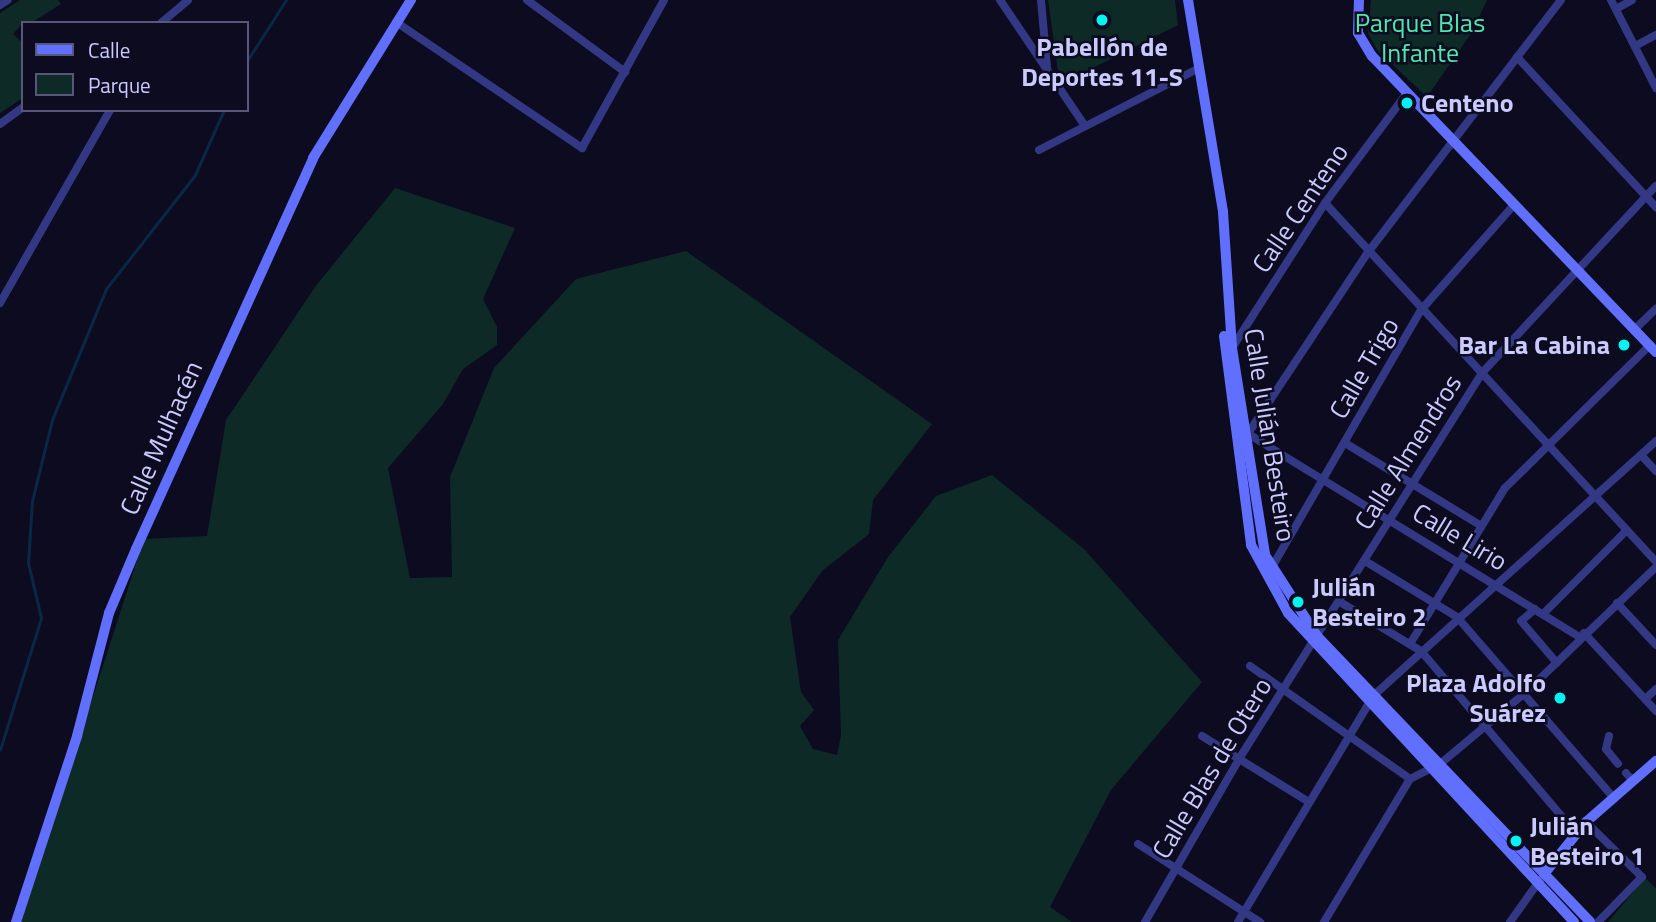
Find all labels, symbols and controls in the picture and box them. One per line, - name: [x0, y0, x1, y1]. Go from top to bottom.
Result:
- park label: Parque Blas Infante: [1355, 7, 1485, 68]
- marker: Pabellón de Deportes 11-S: [1094, 12, 1110, 28]
- legend: [21, 21, 248, 112]
- place label: Pabellón de Deportes 11-S: [1021, 31, 1183, 92]
- text: Calle: [88, 34, 130, 66]
- text: Parque: [88, 69, 151, 101]
- place label: Centeno: [1421, 87, 1513, 119]
- marker: Centeno: [1399, 95, 1415, 111]
- street label: Calle Centeno: [1245, 138, 1355, 278]
- street label: Calle Trigo: [1323, 312, 1405, 424]
- street label: Calle Julián Besteiro: [1238, 326, 1302, 544]
- place label: Bar La Cabina: [1458, 329, 1610, 361]
- marker: Bar La Cabina: [1616, 337, 1632, 353]
- street label: Calle Mulhacén: [113, 356, 209, 520]
- street label: Calle Almendros: [1348, 369, 1468, 535]
- street label: Calle Lirio: [1407, 497, 1513, 577]
- place label: Julián Besteiro 2: [1312, 571, 1427, 632]
- marker: Julián Besteiro 2: [1290, 594, 1306, 610]
- place label: Plaza Adolfo Suárez: [1406, 667, 1546, 728]
- street label: Calle Blas de Otero: [1146, 672, 1278, 864]
- marker: Plaza Adolfo Suárez: [1552, 690, 1568, 706]
- place label: Julián Besteiro 1: [1530, 810, 1645, 872]
- marker: Julián Besteiro 1: [1508, 833, 1524, 849]

